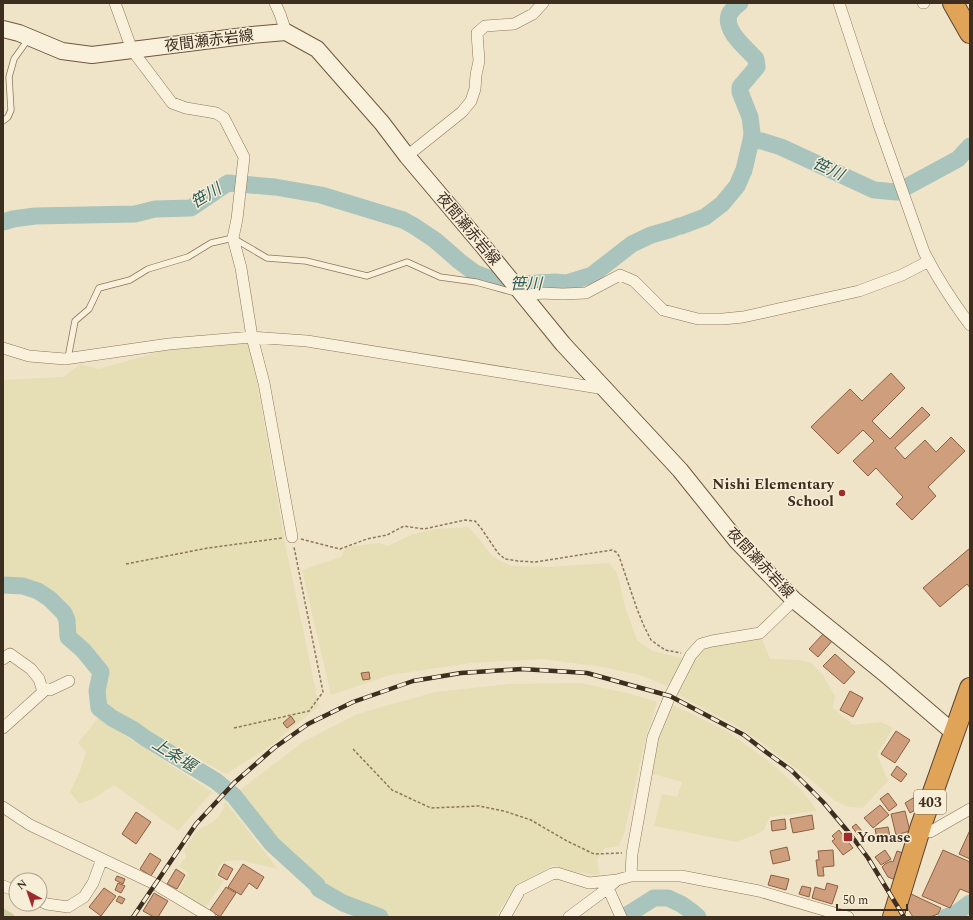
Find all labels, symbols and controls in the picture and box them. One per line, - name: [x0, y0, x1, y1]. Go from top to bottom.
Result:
- street label: 夜間瀬赤岩線: [163, 24, 255, 58]
- water label: 笹川: [808, 151, 849, 187]
- water label: 笹川: [186, 176, 228, 215]
- street label: 夜間瀬赤岩線: [430, 187, 506, 271]
- water label: 笹川: [510, 272, 544, 296]
- place label: Nishi Elementary School: [712, 473, 835, 513]
- marker: Nishi Elementary School: [837, 488, 847, 498]
- street label: 夜間瀬赤岩線: [721, 522, 799, 604]
- water label: 上条堰: [147, 732, 203, 779]
- road number: 403: [914, 790, 946, 814]
- place label: Yomase: [857, 826, 911, 849]
- marker: Yomase: [842, 831, 854, 843]
- north arrow: [8, 872, 48, 912]
- text: N: [13, 875, 31, 894]
- scale bar: [837, 886, 907, 912]
- text: 50 m: [843, 891, 868, 910]

